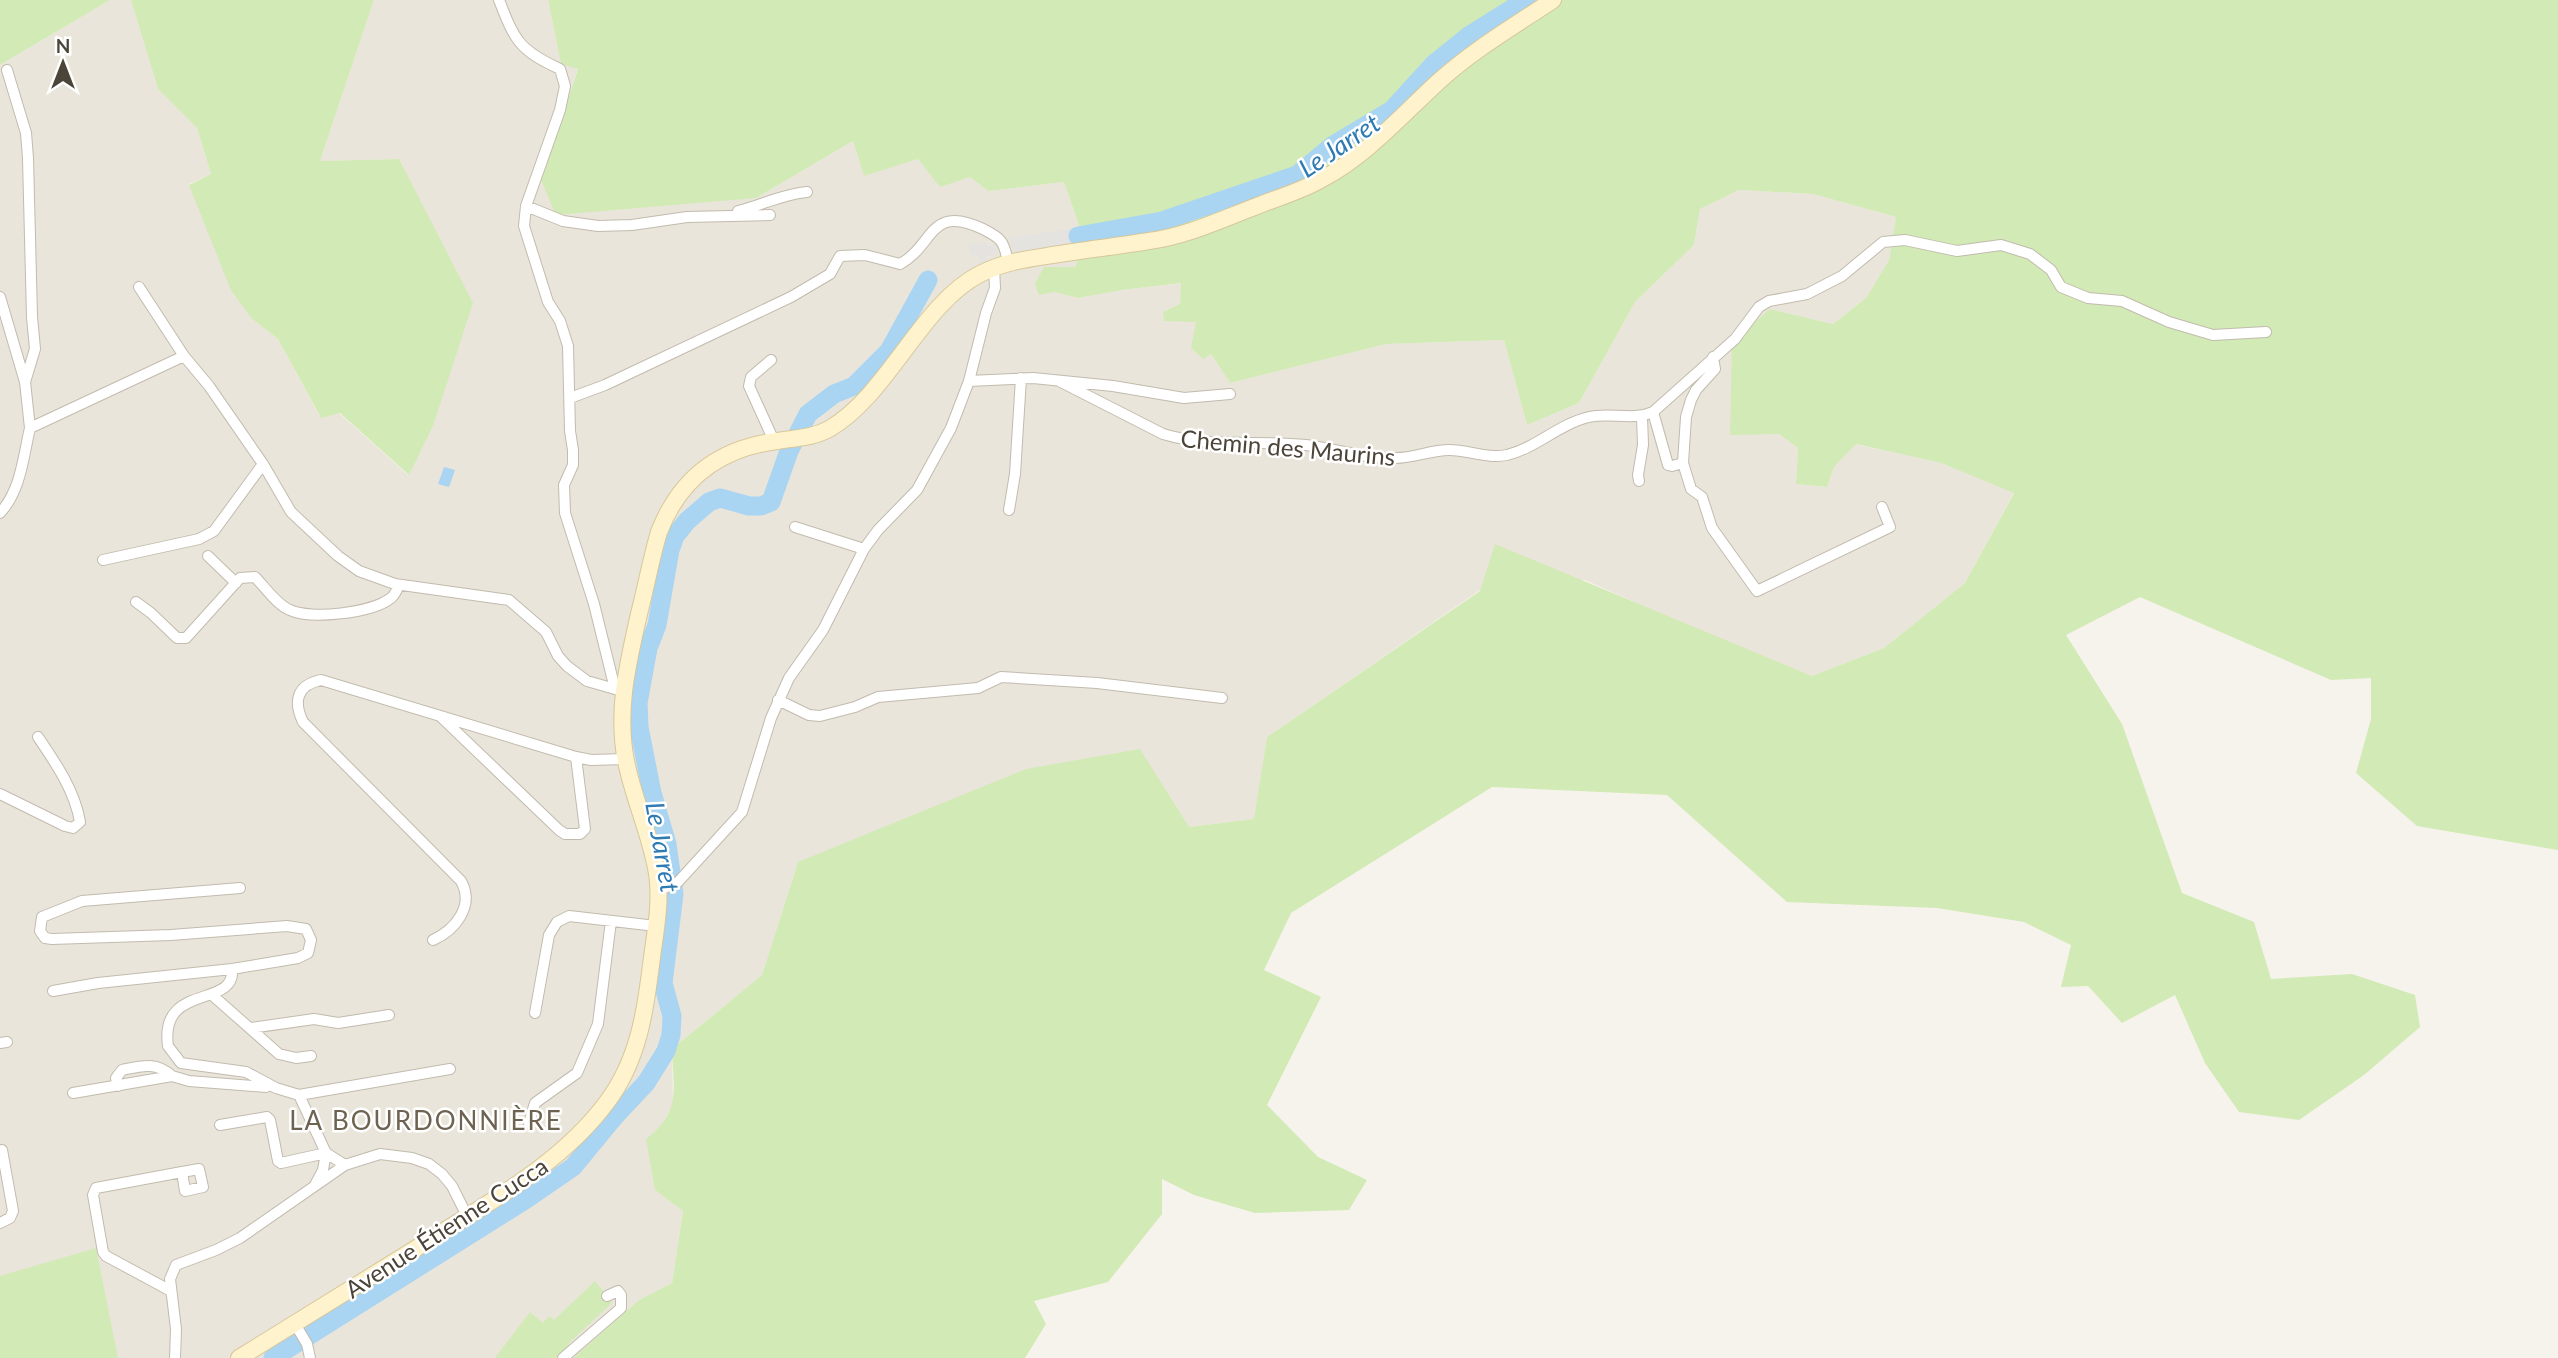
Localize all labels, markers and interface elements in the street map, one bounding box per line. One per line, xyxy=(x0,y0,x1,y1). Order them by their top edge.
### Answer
north arrow xyxy=(28,28,98,98)
text: N xyxy=(56,34,70,57)
water label: Le Jarret xyxy=(1292,106,1386,184)
street label: Chemin des Maurins xyxy=(1179,423,1397,471)
water label: Le Jarret xyxy=(639,799,687,895)
district label: LA BOURDONNIÈRE xyxy=(289,1104,563,1136)
street label: Avenue Étienne Cucca xyxy=(339,1151,553,1303)

